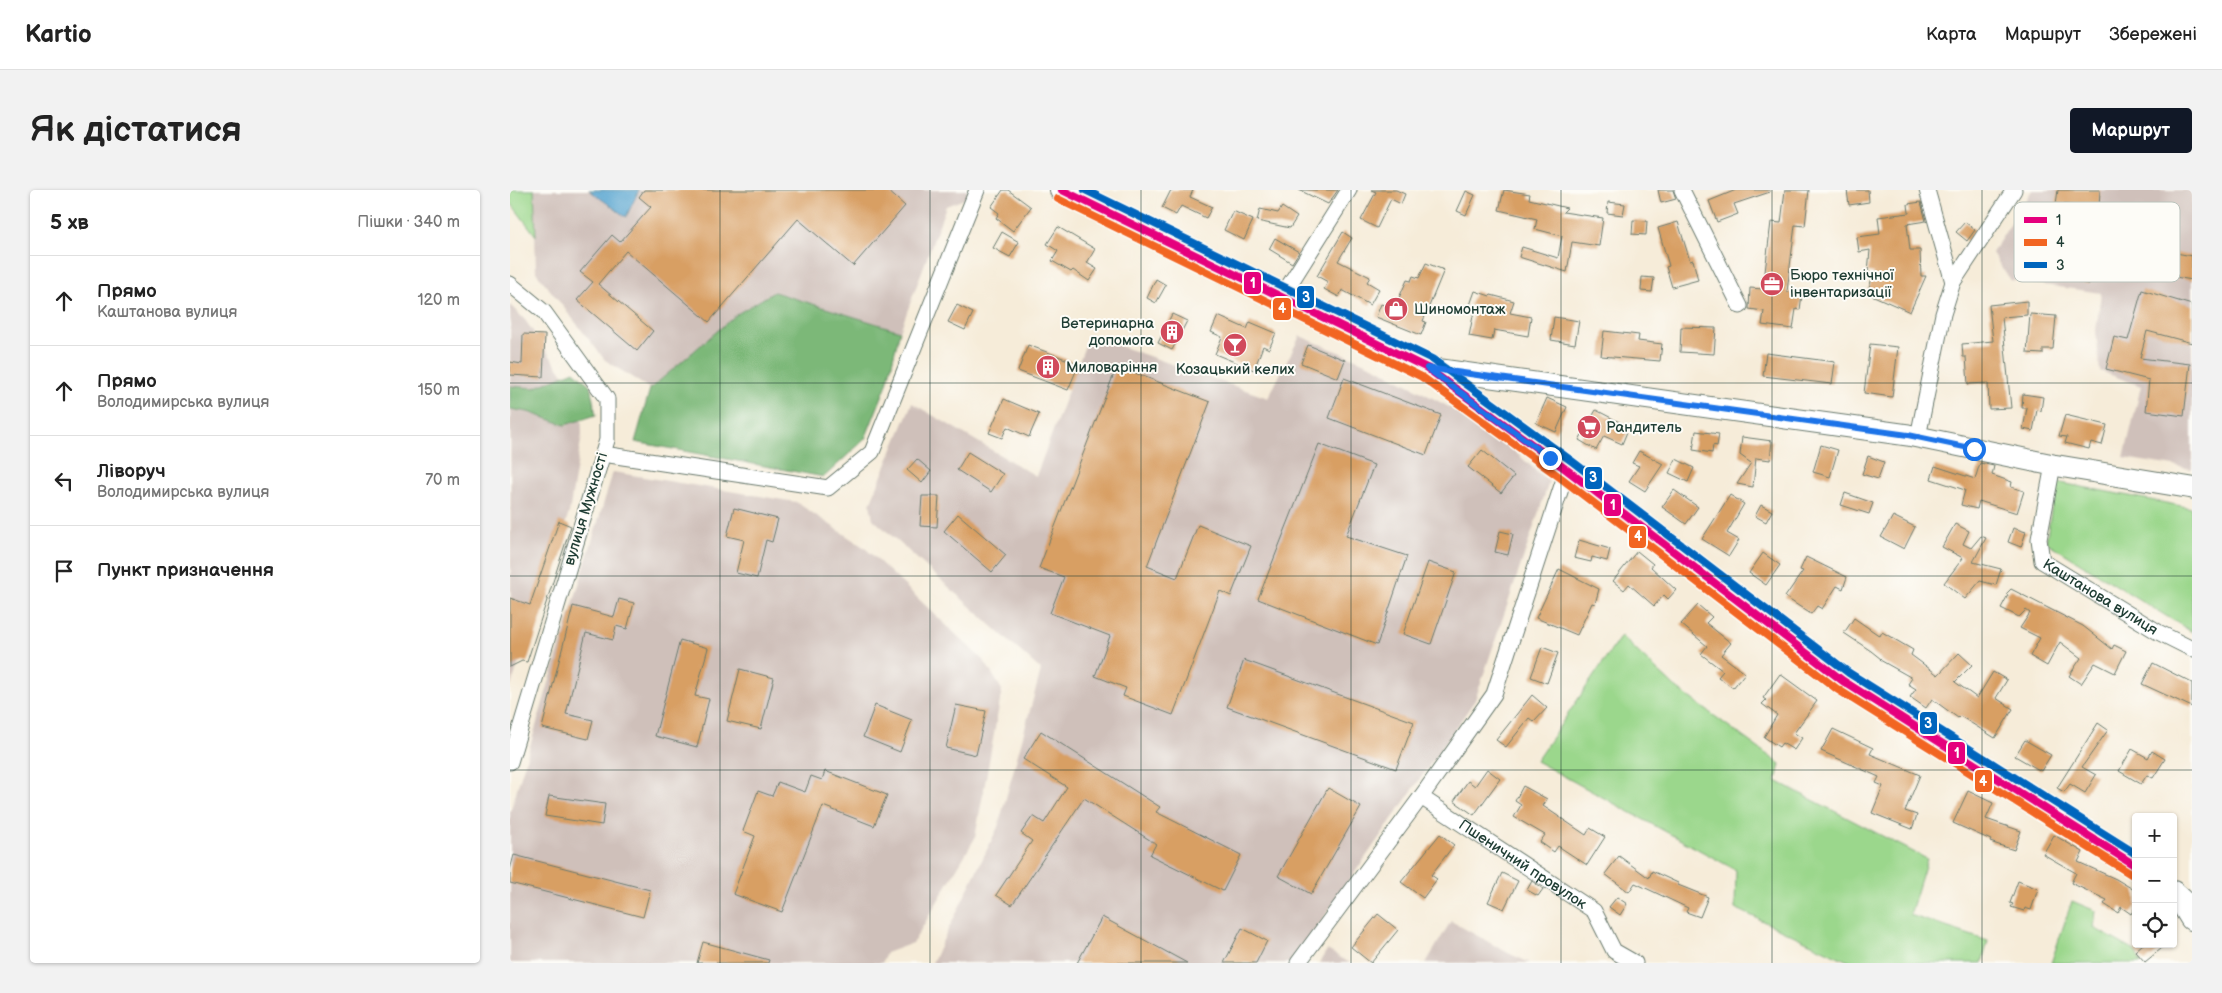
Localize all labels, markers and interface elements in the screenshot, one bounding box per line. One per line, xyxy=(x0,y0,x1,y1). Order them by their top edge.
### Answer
text: Kartio xyxy=(25,20,92,49)
text: Карта xyxy=(1926,24,1977,45)
text: Маршрут xyxy=(2005,24,2081,45)
text: Збережені xyxy=(2109,24,2197,45)
button: Маршрут xyxy=(2070,108,2192,153)
text: Як дістатися xyxy=(30,109,242,152)
legend xyxy=(2014,202,2180,282)
text: 5 хв xyxy=(50,210,89,235)
text: 1 xyxy=(2056,212,2061,229)
text: Пішки · 340 m xyxy=(357,213,460,232)
text: 4 xyxy=(2056,234,2065,251)
text: 3 xyxy=(2056,257,2065,274)
place label: Бюро технічної інвентаризації xyxy=(1790,266,1894,302)
line badge: 1 xyxy=(1243,271,1262,295)
office icon: Бюро технічної інвентаризації xyxy=(1759,271,1785,297)
text: 1 xyxy=(1250,275,1256,292)
text: Прямо xyxy=(97,280,157,303)
line badge: 3 xyxy=(1296,285,1315,309)
icon: ahead xyxy=(50,287,78,315)
text: 3 xyxy=(1302,289,1310,306)
text: 120 m xyxy=(417,291,460,310)
shop icon: Шиномонтаж xyxy=(1383,296,1409,322)
line badge: 4 xyxy=(1272,297,1292,321)
text: 4 xyxy=(1278,300,1287,317)
place label: Шиномонтаж xyxy=(1414,300,1506,319)
text: Каштанова вулиця xyxy=(97,303,237,322)
place label: Ветеринарна допомога xyxy=(1061,314,1154,350)
building icon: Ветеринарна допомога xyxy=(1159,319,1185,345)
bar icon: Козацький келих xyxy=(1222,332,1248,358)
building icon: Миловаріння xyxy=(1035,354,1061,380)
place label: Миловаріння xyxy=(1066,358,1157,377)
place label: Козацький келих xyxy=(1176,360,1295,379)
text: Прямо xyxy=(97,370,157,393)
icon: ahead xyxy=(50,377,78,405)
text: 150 m xyxy=(418,381,460,400)
text: Володимирська вулиця xyxy=(97,393,269,412)
supermarket icon: Рандитель xyxy=(1576,414,1602,440)
place label: Рандитель xyxy=(1606,418,1682,437)
route start xyxy=(1963,438,1986,461)
route end xyxy=(1539,447,1562,470)
street label: вулиця Мужності xyxy=(560,450,612,568)
text: Ліворуч xyxy=(97,460,166,483)
line badge: 3 xyxy=(1584,466,1603,490)
icon: left xyxy=(50,467,78,495)
text: 3 xyxy=(1589,469,1597,486)
text: 70 m xyxy=(425,471,460,490)
text: Володимирська вулиця xyxy=(97,483,269,502)
line badge: 1 xyxy=(1603,493,1622,517)
text: 1 xyxy=(1610,497,1616,514)
line badge: 4 xyxy=(1628,525,1647,549)
text: 4 xyxy=(1634,528,1643,545)
street label: Каштанова вулиця xyxy=(2039,554,2162,639)
icon: arrive xyxy=(50,557,78,585)
text: Пункт призначення xyxy=(97,559,274,582)
line badge: 3 xyxy=(1919,711,1938,735)
text: 3 xyxy=(1924,715,1932,732)
line badge: 1 xyxy=(1947,741,1966,765)
text: 1 xyxy=(1954,745,1960,762)
line badge: 4 xyxy=(1974,769,1993,793)
text: 4 xyxy=(1979,773,1988,790)
map controls xyxy=(2132,813,2177,948)
button: + xyxy=(2132,813,2177,858)
street label: Пшеничний провулок xyxy=(1455,815,1591,913)
button: − xyxy=(2132,858,2177,903)
button: locate xyxy=(2132,903,2177,948)

